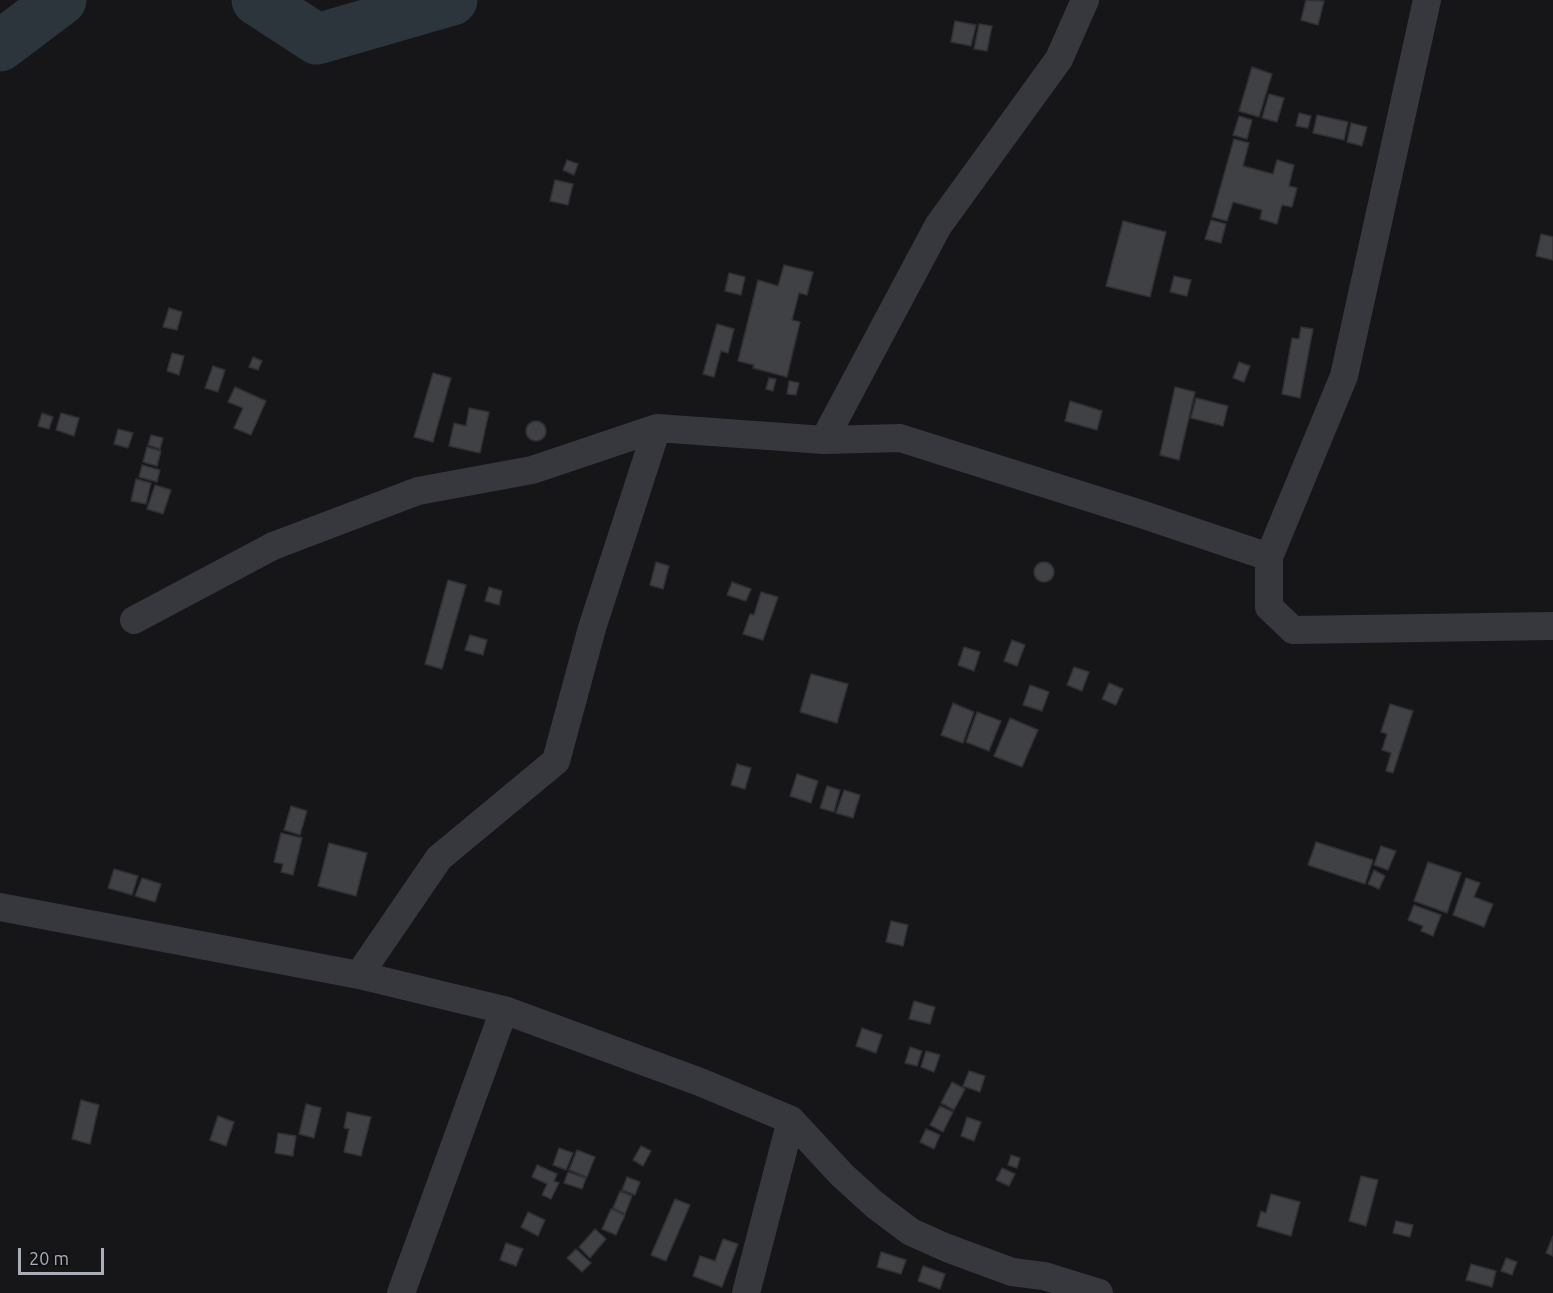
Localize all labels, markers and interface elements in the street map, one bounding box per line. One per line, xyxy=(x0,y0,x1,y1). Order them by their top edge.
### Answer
scale bar xyxy=(21,1236,106,1274)
text: 20 m xyxy=(29,1248,69,1268)

